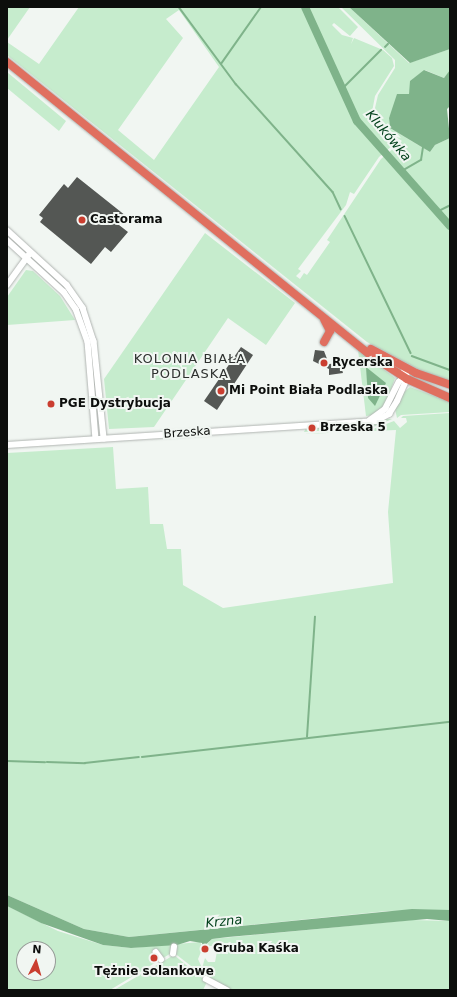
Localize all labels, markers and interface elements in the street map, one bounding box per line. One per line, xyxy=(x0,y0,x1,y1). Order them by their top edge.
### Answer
water label: Klukówka xyxy=(362,107,414,165)
place label: Castorama xyxy=(90,213,163,227)
marker: Castorama xyxy=(77,215,87,225)
district label: KOLONIA BIAŁA PODLASKA xyxy=(134,352,246,383)
place label: Rycerska xyxy=(332,356,393,370)
marker: Rycerska xyxy=(319,358,329,368)
place label: Mi Point Biała Podlaska xyxy=(229,384,388,398)
marker: Mi Point Biała Podlaska xyxy=(216,386,226,396)
place label: PGE Dystrybucja xyxy=(59,397,171,411)
marker: PGE Dystrybucja xyxy=(46,399,56,409)
place label: Brzeska 5 xyxy=(320,421,386,435)
marker: Brzeska 5 xyxy=(307,423,317,433)
street label: Brzeska xyxy=(163,424,211,442)
water label: Krzna xyxy=(205,912,243,932)
north arrow xyxy=(16,941,56,981)
place label: Gruba Kaśka xyxy=(213,942,299,956)
text: N xyxy=(32,943,42,956)
marker: Gruba Kaśka xyxy=(200,944,210,954)
marker: Tężnie solankowe xyxy=(149,953,159,963)
place label: Tężnie solankowe xyxy=(94,965,214,979)

